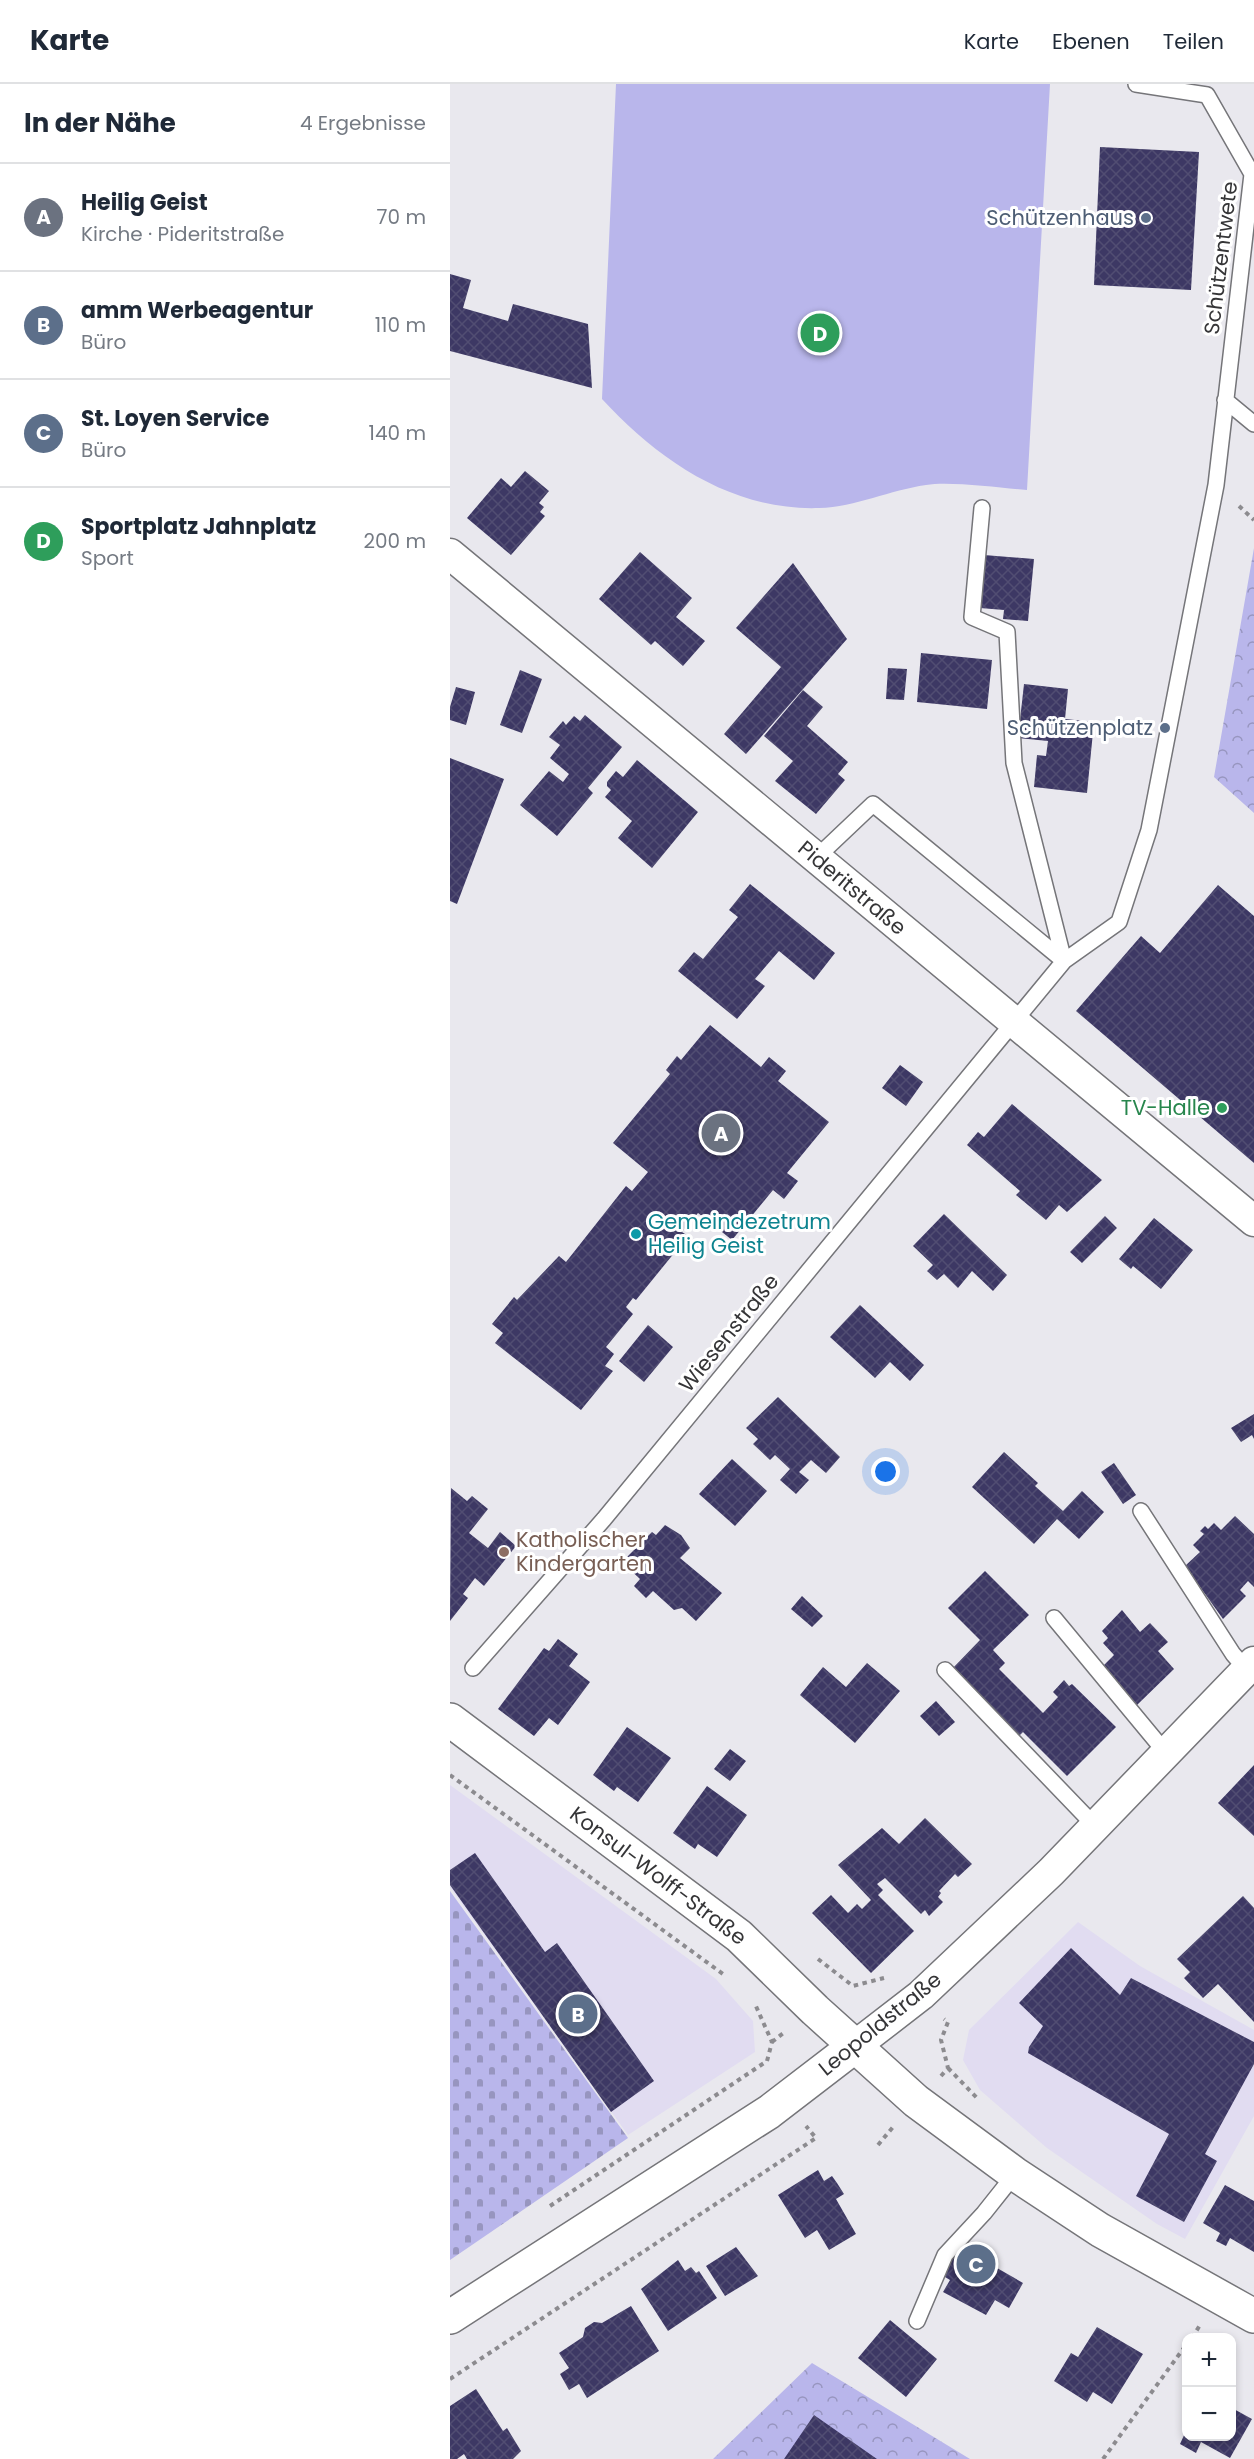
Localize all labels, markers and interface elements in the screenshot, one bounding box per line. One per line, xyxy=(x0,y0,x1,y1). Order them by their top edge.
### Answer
text: Karte xyxy=(30,21,109,60)
text: Karte xyxy=(964,27,1019,56)
text: Ebenen xyxy=(1052,27,1130,56)
text: Teilen xyxy=(1163,27,1224,56)
text: In der Nähe xyxy=(24,105,176,141)
text: 4 Ergebnisse xyxy=(300,109,426,137)
street label: Schützentwete xyxy=(1197,180,1244,336)
text: Heilig Geist xyxy=(81,187,208,218)
text: A xyxy=(36,203,51,231)
text: 70 m xyxy=(377,203,426,231)
place label: Schützenhaus xyxy=(986,203,1134,232)
marker: Schützenhaus xyxy=(1139,211,1153,225)
text: Kirche · Pideritstraße xyxy=(81,220,284,248)
text: amm Werbeagentur xyxy=(81,295,313,326)
pin: D xyxy=(800,310,839,356)
text: B xyxy=(37,311,50,339)
text: 110 m xyxy=(375,311,426,339)
text: Büro xyxy=(81,328,126,356)
text: St. Loyen Service xyxy=(81,403,269,434)
text: C xyxy=(36,419,51,447)
text: 140 m xyxy=(369,419,426,447)
text: Büro xyxy=(81,436,126,464)
text: Sportplatz Jahnplatz xyxy=(81,511,316,542)
text: D xyxy=(36,527,51,555)
text: 200 m xyxy=(363,527,426,555)
text: Sport xyxy=(81,544,134,572)
place label: Schützenplatz xyxy=(1007,713,1153,742)
marker: Schützenplatz xyxy=(1158,721,1172,735)
street label: Pideritstraße xyxy=(792,834,913,942)
place label: TV-Halle xyxy=(1121,1093,1210,1122)
marker: TV-Halle xyxy=(1215,1101,1229,1115)
pin: A xyxy=(702,1110,740,1156)
place label: Gemeindezetrum Heilig Geist xyxy=(648,1207,831,1260)
marker: Gemeindezetrum Heilig Geist xyxy=(629,1227,643,1241)
street label: Wiesenstraße xyxy=(672,1268,785,1398)
your location xyxy=(871,1457,900,1486)
place label: Katholischer Kindergarten xyxy=(516,1525,653,1578)
marker: Katholischer Kindergarten xyxy=(497,1545,511,1559)
street label: Konsul-Wolff-Straße xyxy=(564,1799,753,1952)
street label: Leopoldstraße xyxy=(812,1965,947,2082)
pin: B xyxy=(558,1992,598,2036)
pin: C xyxy=(956,2242,996,2286)
map controls xyxy=(1182,2333,1236,2441)
button: + xyxy=(1182,2333,1236,2387)
button: − xyxy=(1182,2387,1236,2441)

